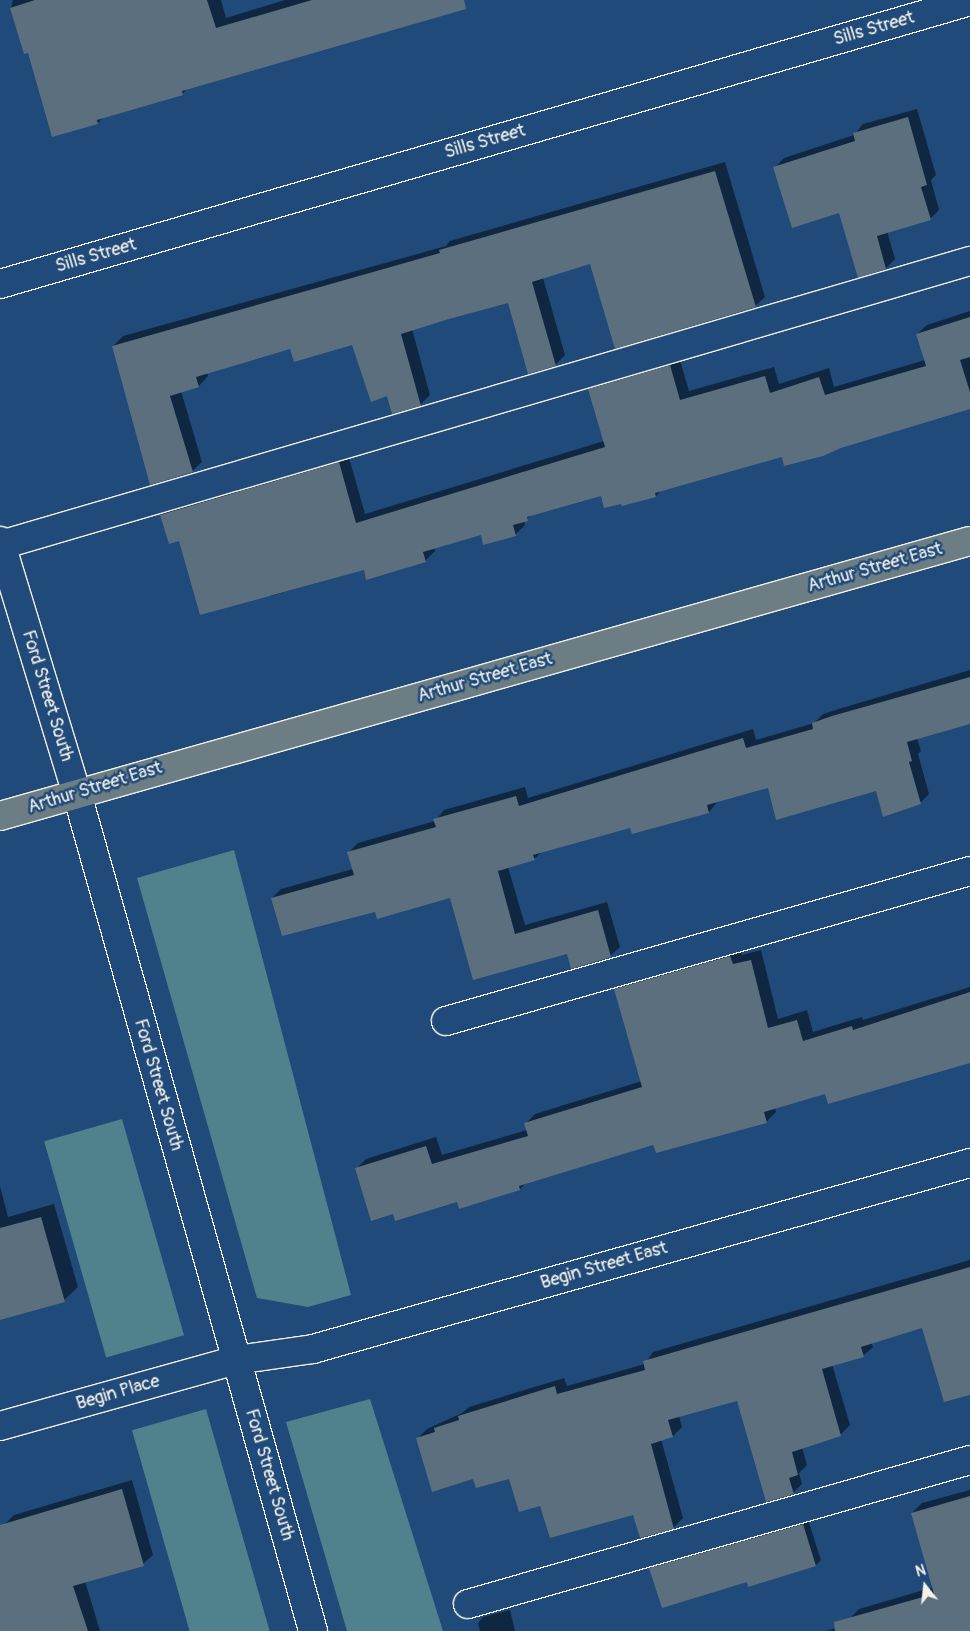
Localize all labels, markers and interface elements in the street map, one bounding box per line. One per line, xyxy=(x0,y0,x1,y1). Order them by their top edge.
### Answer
street label: Sills Street xyxy=(831,7,917,51)
street label: Sills Street xyxy=(442,120,528,164)
street label: Sills Street xyxy=(53,234,139,278)
street label: Arthur Street East xyxy=(805,538,945,598)
street label: Ford Street South xyxy=(17,628,77,764)
street label: Arthur Street East xyxy=(415,648,555,708)
street label: Arthur Street East xyxy=(25,757,165,819)
street label: Ford Street South xyxy=(129,1017,187,1153)
street label: Begin Street East xyxy=(538,1238,670,1294)
street label: Begin Place xyxy=(74,1371,162,1415)
street label: Ford Street South xyxy=(240,1407,298,1543)
north arrow xyxy=(900,1561,950,1611)
text: N xyxy=(914,1562,928,1581)

